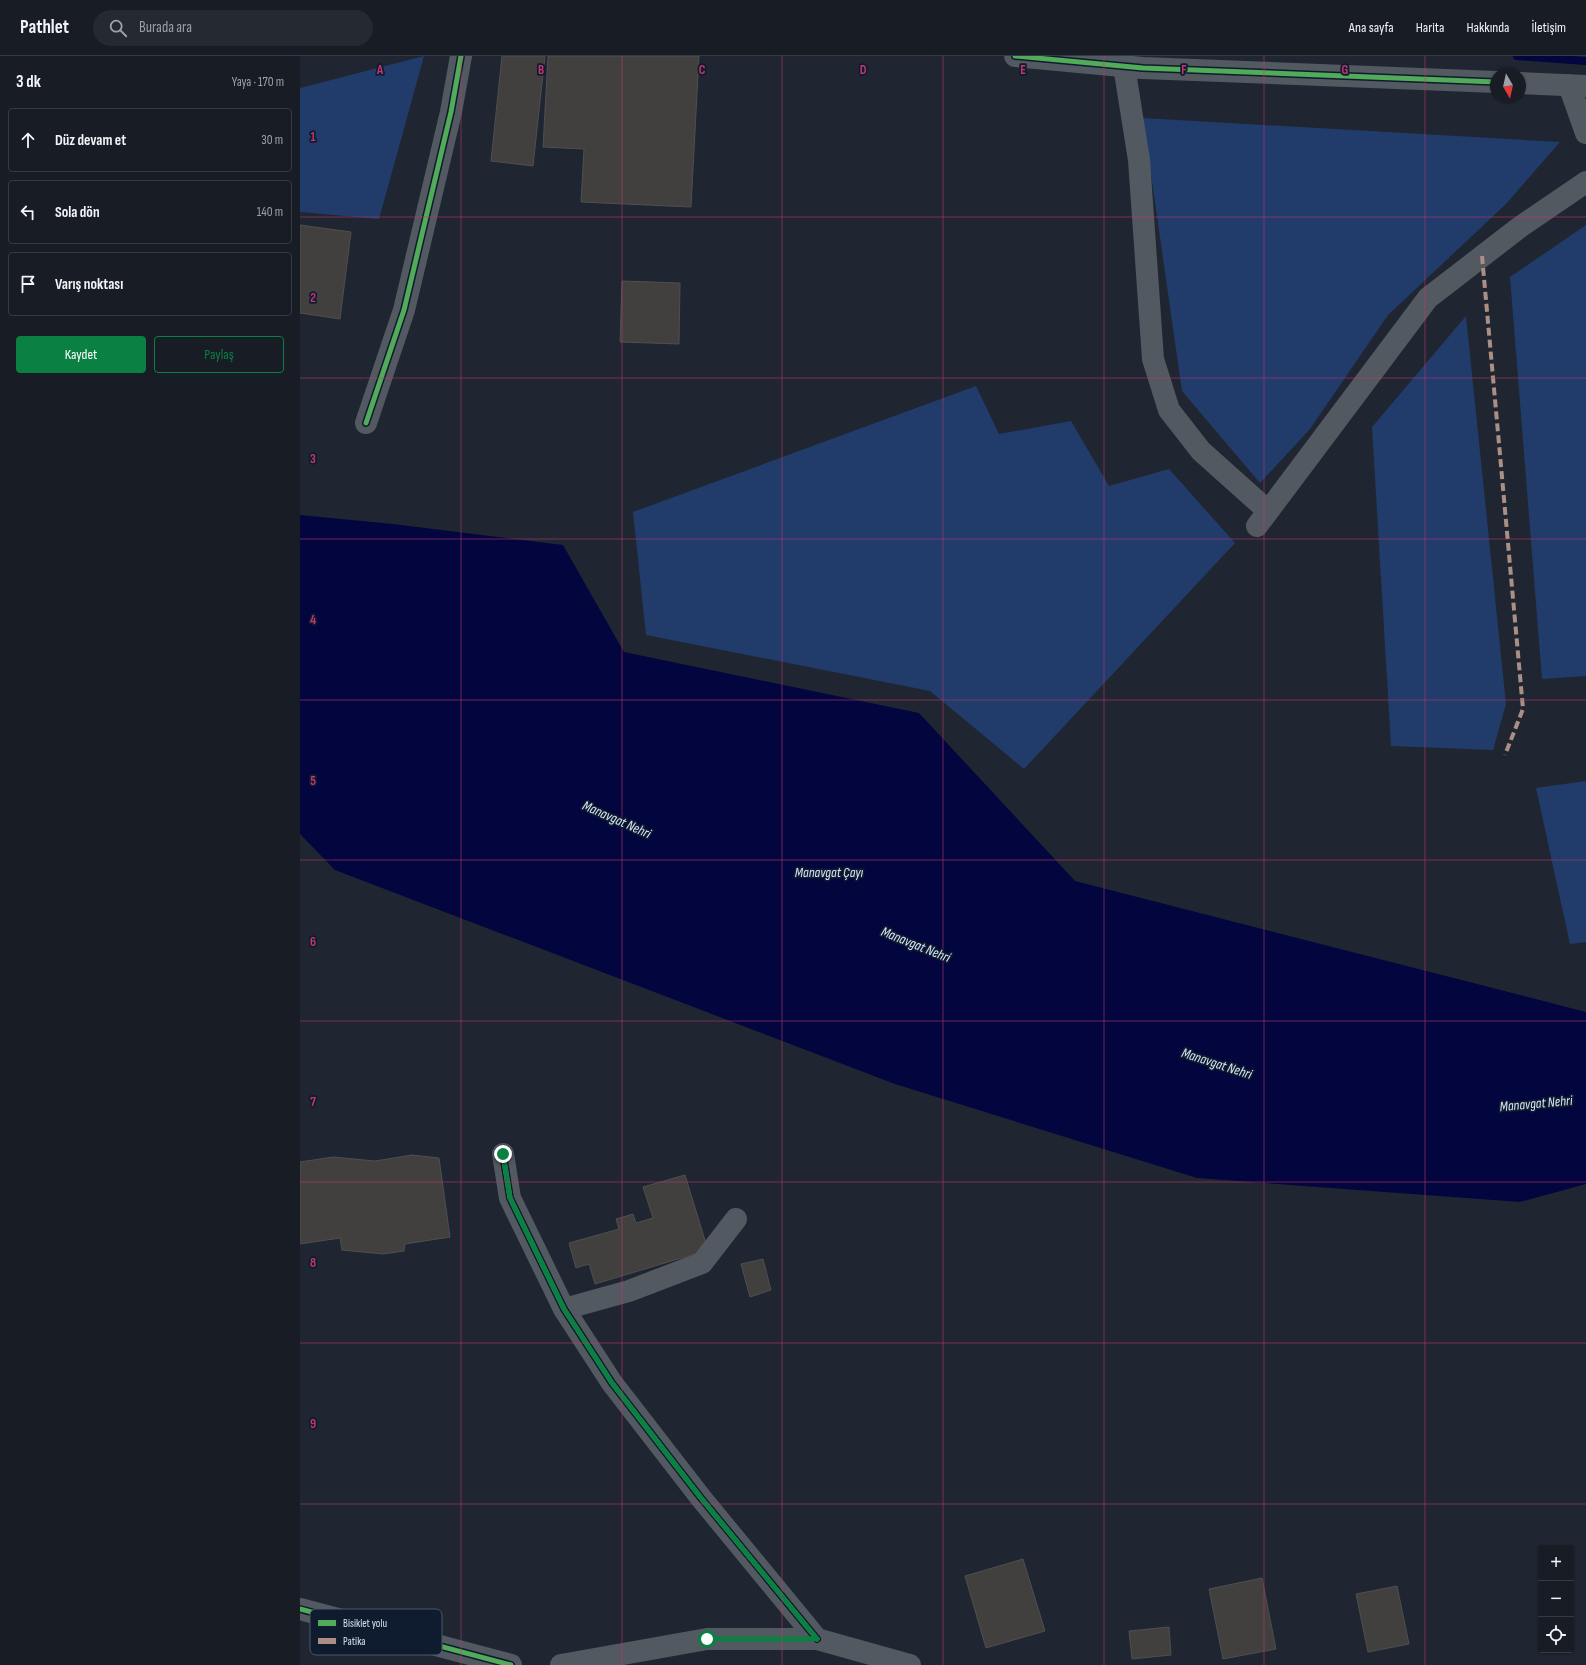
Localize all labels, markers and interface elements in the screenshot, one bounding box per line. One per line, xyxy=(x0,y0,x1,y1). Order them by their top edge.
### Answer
search box xyxy=(93,10,373,46)
text: Pathlet xyxy=(20,16,69,39)
icon: search xyxy=(107,17,129,39)
text: Burada ara xyxy=(139,18,192,37)
text: Ana sayfa xyxy=(1349,19,1394,36)
text: Harita xyxy=(1416,19,1444,36)
text: Hakkında xyxy=(1466,19,1509,36)
text: İletişim xyxy=(1531,19,1566,36)
text: A xyxy=(376,62,384,78)
text: B xyxy=(538,62,544,78)
text: C xyxy=(699,62,706,78)
text: D xyxy=(860,62,867,78)
text: E xyxy=(1020,62,1026,78)
text: F xyxy=(1181,62,1187,78)
text: G xyxy=(1342,62,1349,78)
north arrow xyxy=(1490,68,1526,104)
text: 3 dk xyxy=(16,72,41,92)
text: Yaya · 170 m xyxy=(232,74,284,90)
icon: ahead xyxy=(17,129,39,151)
text: 1 xyxy=(310,129,316,145)
text: Düz devam et xyxy=(55,131,126,150)
text: 30 m xyxy=(261,132,283,148)
icon: left xyxy=(17,201,39,223)
text: Sola dön xyxy=(55,203,100,222)
text: 140 m xyxy=(257,204,283,220)
icon: arrive xyxy=(17,273,39,295)
text: Varış noktası xyxy=(55,275,123,294)
text: 2 xyxy=(310,290,316,306)
button: Kaydet xyxy=(16,336,146,373)
button: Paylaş xyxy=(154,336,284,373)
text: 3 xyxy=(310,451,316,467)
text: 4 xyxy=(310,612,316,628)
text: 5 xyxy=(310,773,316,789)
water label: Manavgat Nehri xyxy=(580,797,654,842)
water label: Manavgat Çayı xyxy=(795,864,864,881)
water label: Manavgat Nehri xyxy=(879,923,953,966)
text: 6 xyxy=(310,934,316,950)
water label: Manavgat Nehri xyxy=(1179,1044,1255,1083)
water label: Manavgat Nehri xyxy=(1499,1092,1574,1115)
text: 7 xyxy=(310,1094,316,1110)
route end xyxy=(494,1145,512,1163)
text: 8 xyxy=(310,1255,316,1271)
text: 9 xyxy=(310,1416,316,1432)
map controls xyxy=(1538,1545,1574,1653)
button: + xyxy=(1538,1545,1574,1581)
button: − xyxy=(1538,1581,1574,1617)
legend xyxy=(310,1609,442,1655)
text: Bisiklet yolu xyxy=(343,1617,387,1630)
button: locate xyxy=(1538,1617,1574,1653)
route start xyxy=(698,1630,716,1648)
text: Patika xyxy=(343,1635,366,1648)

